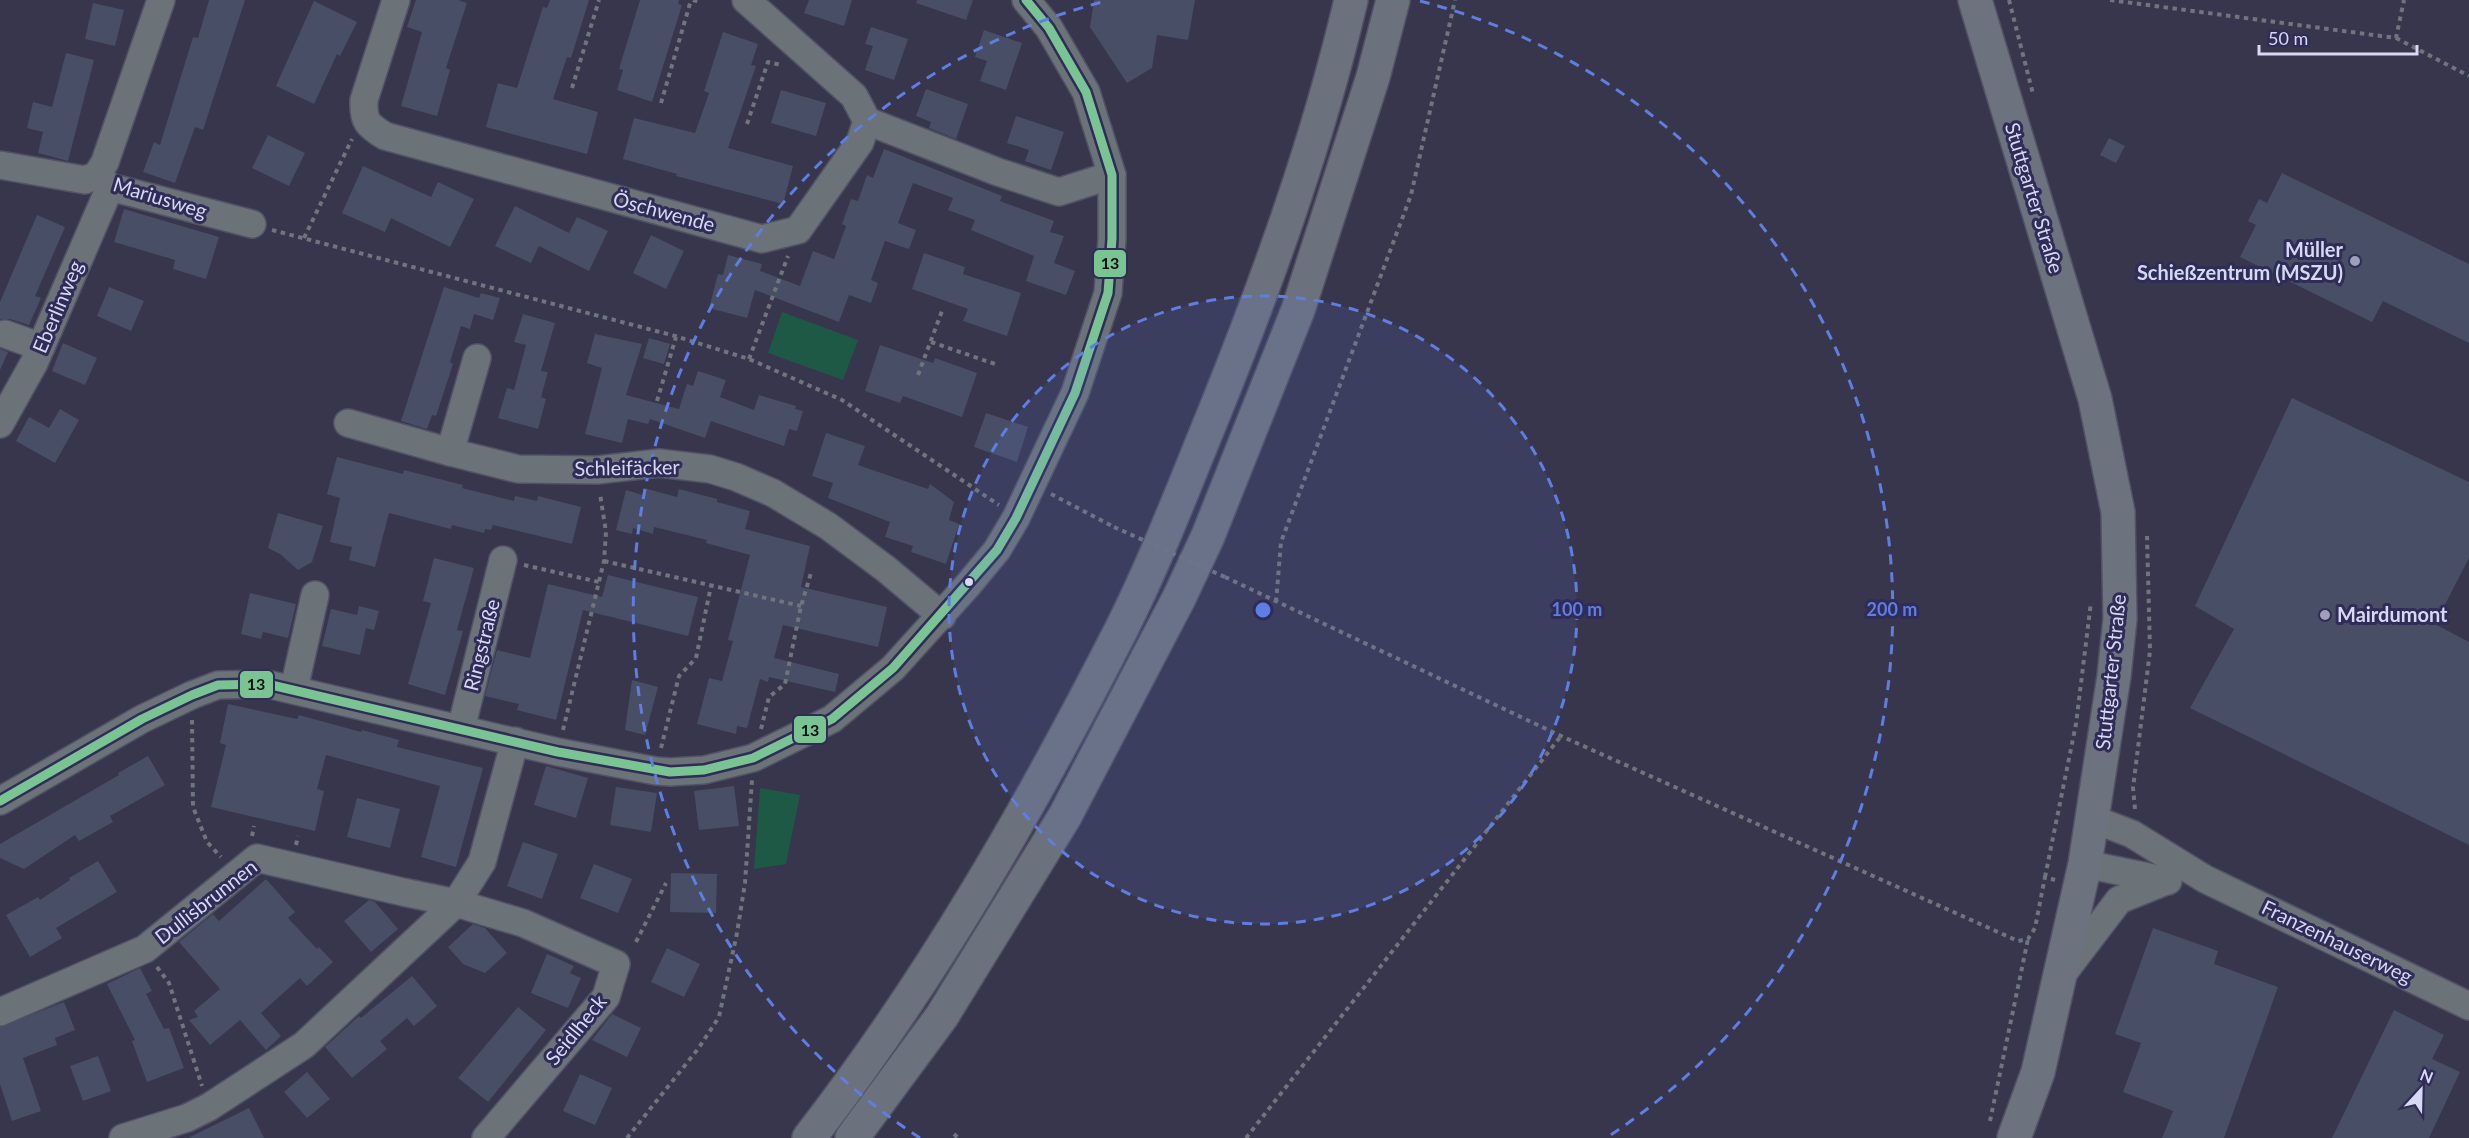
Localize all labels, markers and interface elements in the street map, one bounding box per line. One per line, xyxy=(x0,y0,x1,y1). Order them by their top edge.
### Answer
scale bar xyxy=(2259,18,2416,56)
text: 50 m xyxy=(2268,27,2308,49)
street label: Stuttgarter Straße xyxy=(2001,119,2069,276)
street label: Mariusweg xyxy=(111,171,210,223)
street label: Öschwende xyxy=(611,186,718,236)
place label: Müller Schießzentrum (MSZU) xyxy=(2137,237,2344,284)
line badge: 13 xyxy=(1093,249,1127,278)
text: 13 xyxy=(1101,253,1119,272)
marker: Müller Schießzentrum (MSZU) xyxy=(2348,254,2362,268)
street label: Eberlinweg xyxy=(27,257,87,356)
street label: Schleifäcker xyxy=(574,454,681,480)
unlabelled marker xyxy=(963,576,975,588)
street label: Stuttgarter Straße xyxy=(2090,593,2130,751)
street label: Ringstraße xyxy=(458,596,504,693)
text: 100 m xyxy=(1552,598,1602,620)
text: 200 m xyxy=(1867,598,1917,620)
centre of rings xyxy=(1253,600,1273,620)
place label: Mairdumont xyxy=(2337,602,2448,626)
marker: Mairdumont xyxy=(2318,608,2332,622)
line badge: 13 xyxy=(239,670,274,699)
text: 13 xyxy=(247,674,265,693)
line badge: 13 xyxy=(793,715,827,744)
text: 13 xyxy=(801,720,819,739)
street label: Dullisbrunnen xyxy=(150,854,261,948)
street label: Franzenhauserweg xyxy=(2258,894,2417,988)
street label: Seidlheck xyxy=(540,989,611,1069)
north arrow xyxy=(2391,1060,2451,1120)
text: N xyxy=(2418,1065,2436,1087)

